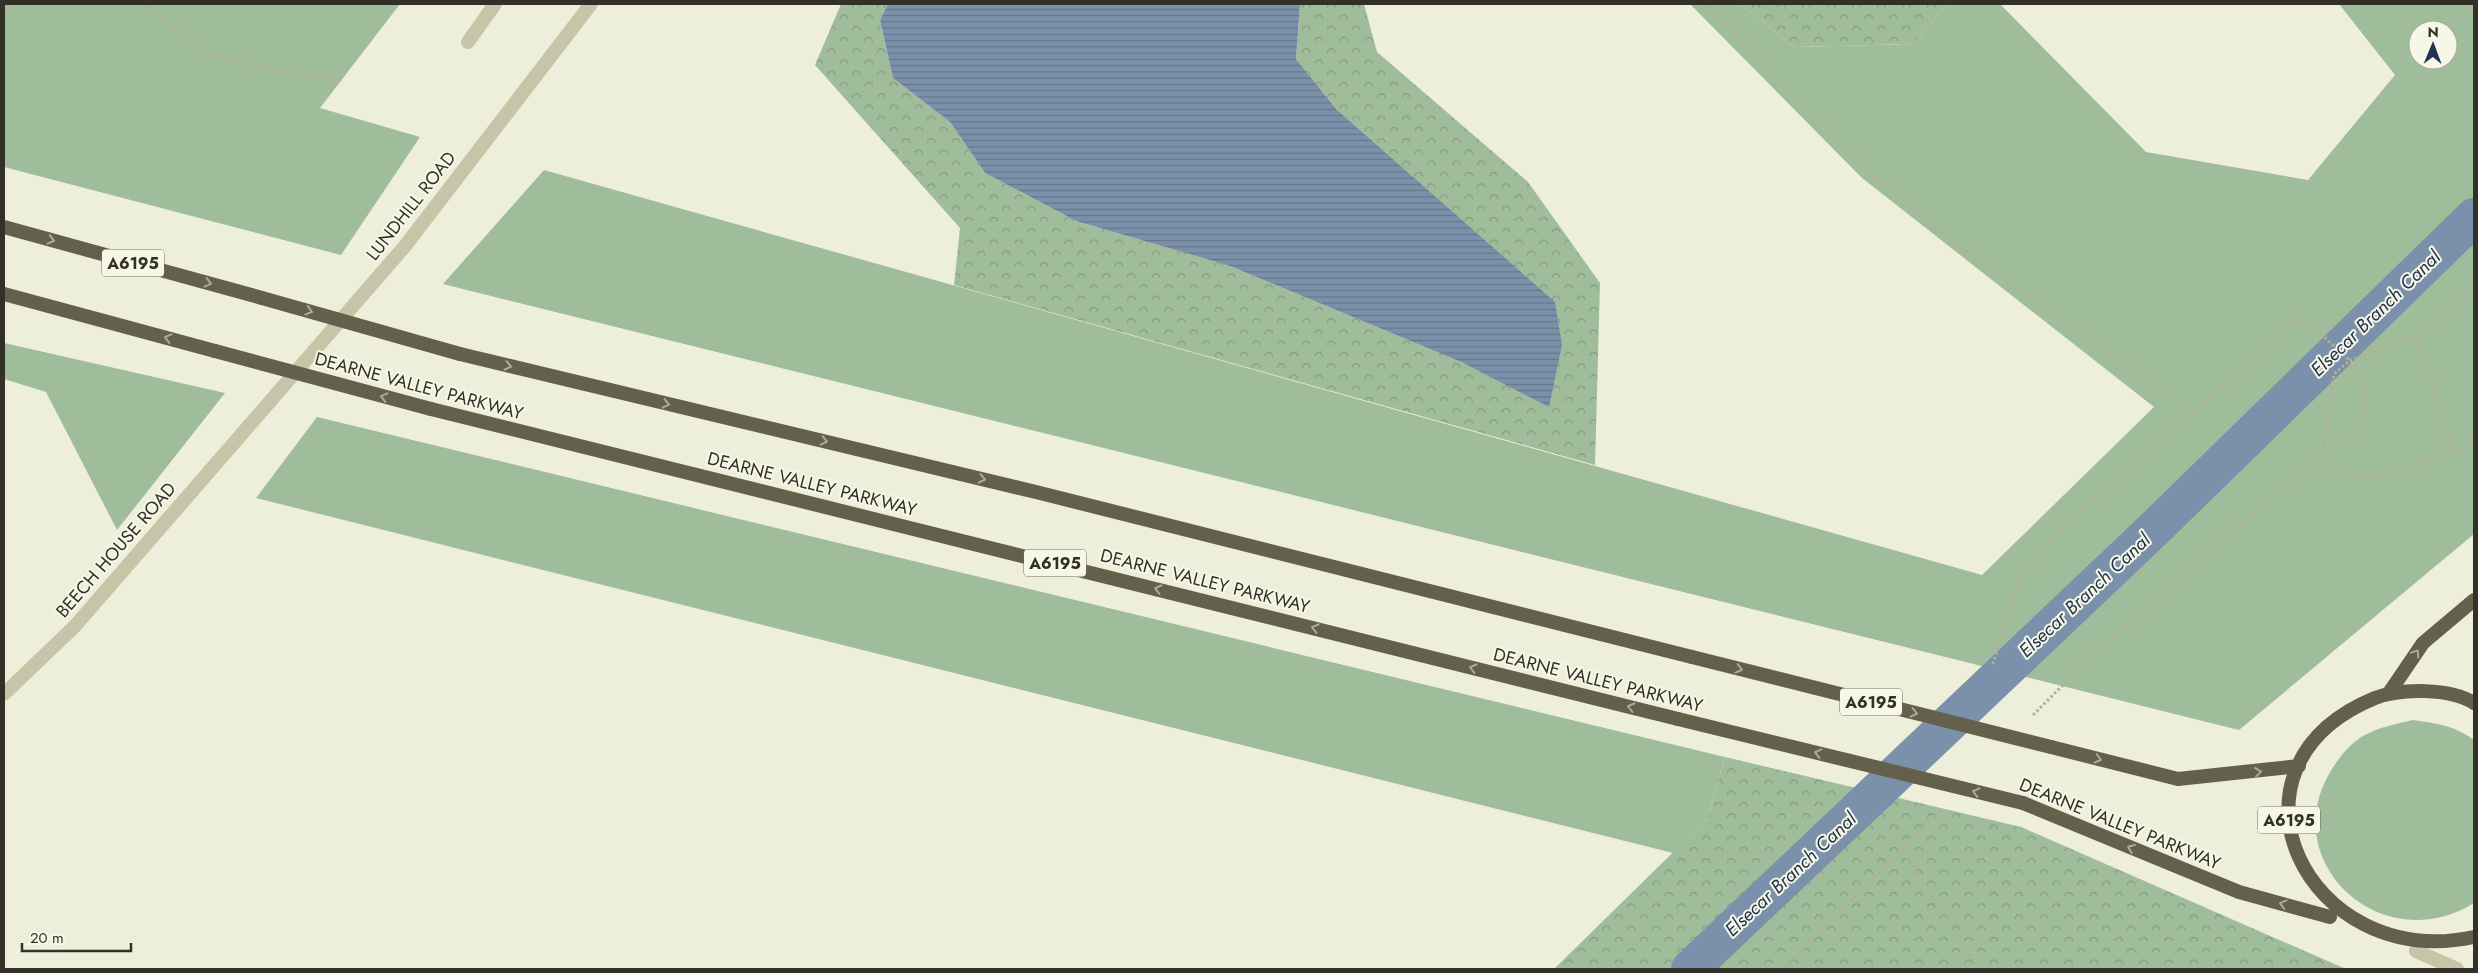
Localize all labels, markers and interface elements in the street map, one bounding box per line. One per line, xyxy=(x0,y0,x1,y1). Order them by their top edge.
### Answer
north arrow xyxy=(2408,20,2458,70)
text: N xyxy=(2427,22,2439,42)
street label: LUNDHILL ROAD xyxy=(360,146,462,266)
one-way arrow xyxy=(46,235,54,245)
water label: Elsecar Branch Canal xyxy=(2304,244,2447,383)
road number: A6195 xyxy=(102,250,164,276)
one-way arrow xyxy=(203,277,212,288)
one-way arrow xyxy=(305,305,313,316)
one-way arrow xyxy=(165,334,173,344)
street label: DEARNE VALLEY PARKWAY xyxy=(312,346,527,427)
one-way arrow xyxy=(503,360,512,371)
one-way arrow xyxy=(381,392,389,402)
one-way arrow xyxy=(661,398,670,409)
one-way arrow xyxy=(819,435,828,446)
street label: DEARNE VALLEY PARKWAY xyxy=(705,445,920,523)
one-way arrow xyxy=(977,473,986,484)
street label: BEECH HOUSE ROAD xyxy=(50,477,182,623)
water label: Elsecar Branch Canal xyxy=(2013,527,2157,664)
street label: DEARNE VALLEY PARKWAY xyxy=(1098,542,1313,620)
road number: A6195 xyxy=(1024,550,1086,576)
one-way arrow xyxy=(1153,584,1162,595)
one-way arrow xyxy=(1311,623,1320,634)
street label: DEARNE VALLEY PARKWAY xyxy=(1491,641,1706,719)
one-way arrow xyxy=(2410,649,2419,658)
one-way arrow xyxy=(1469,663,1478,674)
one-way arrow xyxy=(1735,663,1744,674)
road number: A6195 xyxy=(1840,689,1902,716)
one-way arrow xyxy=(1626,702,1635,713)
one-way arrow xyxy=(1909,707,1918,718)
one-way arrow xyxy=(1814,748,1823,759)
one-way arrow xyxy=(2093,753,2102,764)
one-way arrow xyxy=(2253,767,2262,777)
street label: DEARNE VALLEY PARKWAY xyxy=(2015,772,2225,877)
one-way arrow xyxy=(1971,787,1980,798)
water label: Elsecar Branch Canal xyxy=(1719,806,1863,943)
road number: A6195 xyxy=(2258,806,2320,834)
one-way arrow xyxy=(2127,843,2136,854)
one-way arrow xyxy=(2279,899,2288,910)
scale bar xyxy=(22,920,131,952)
text: 20 m xyxy=(30,927,64,949)

